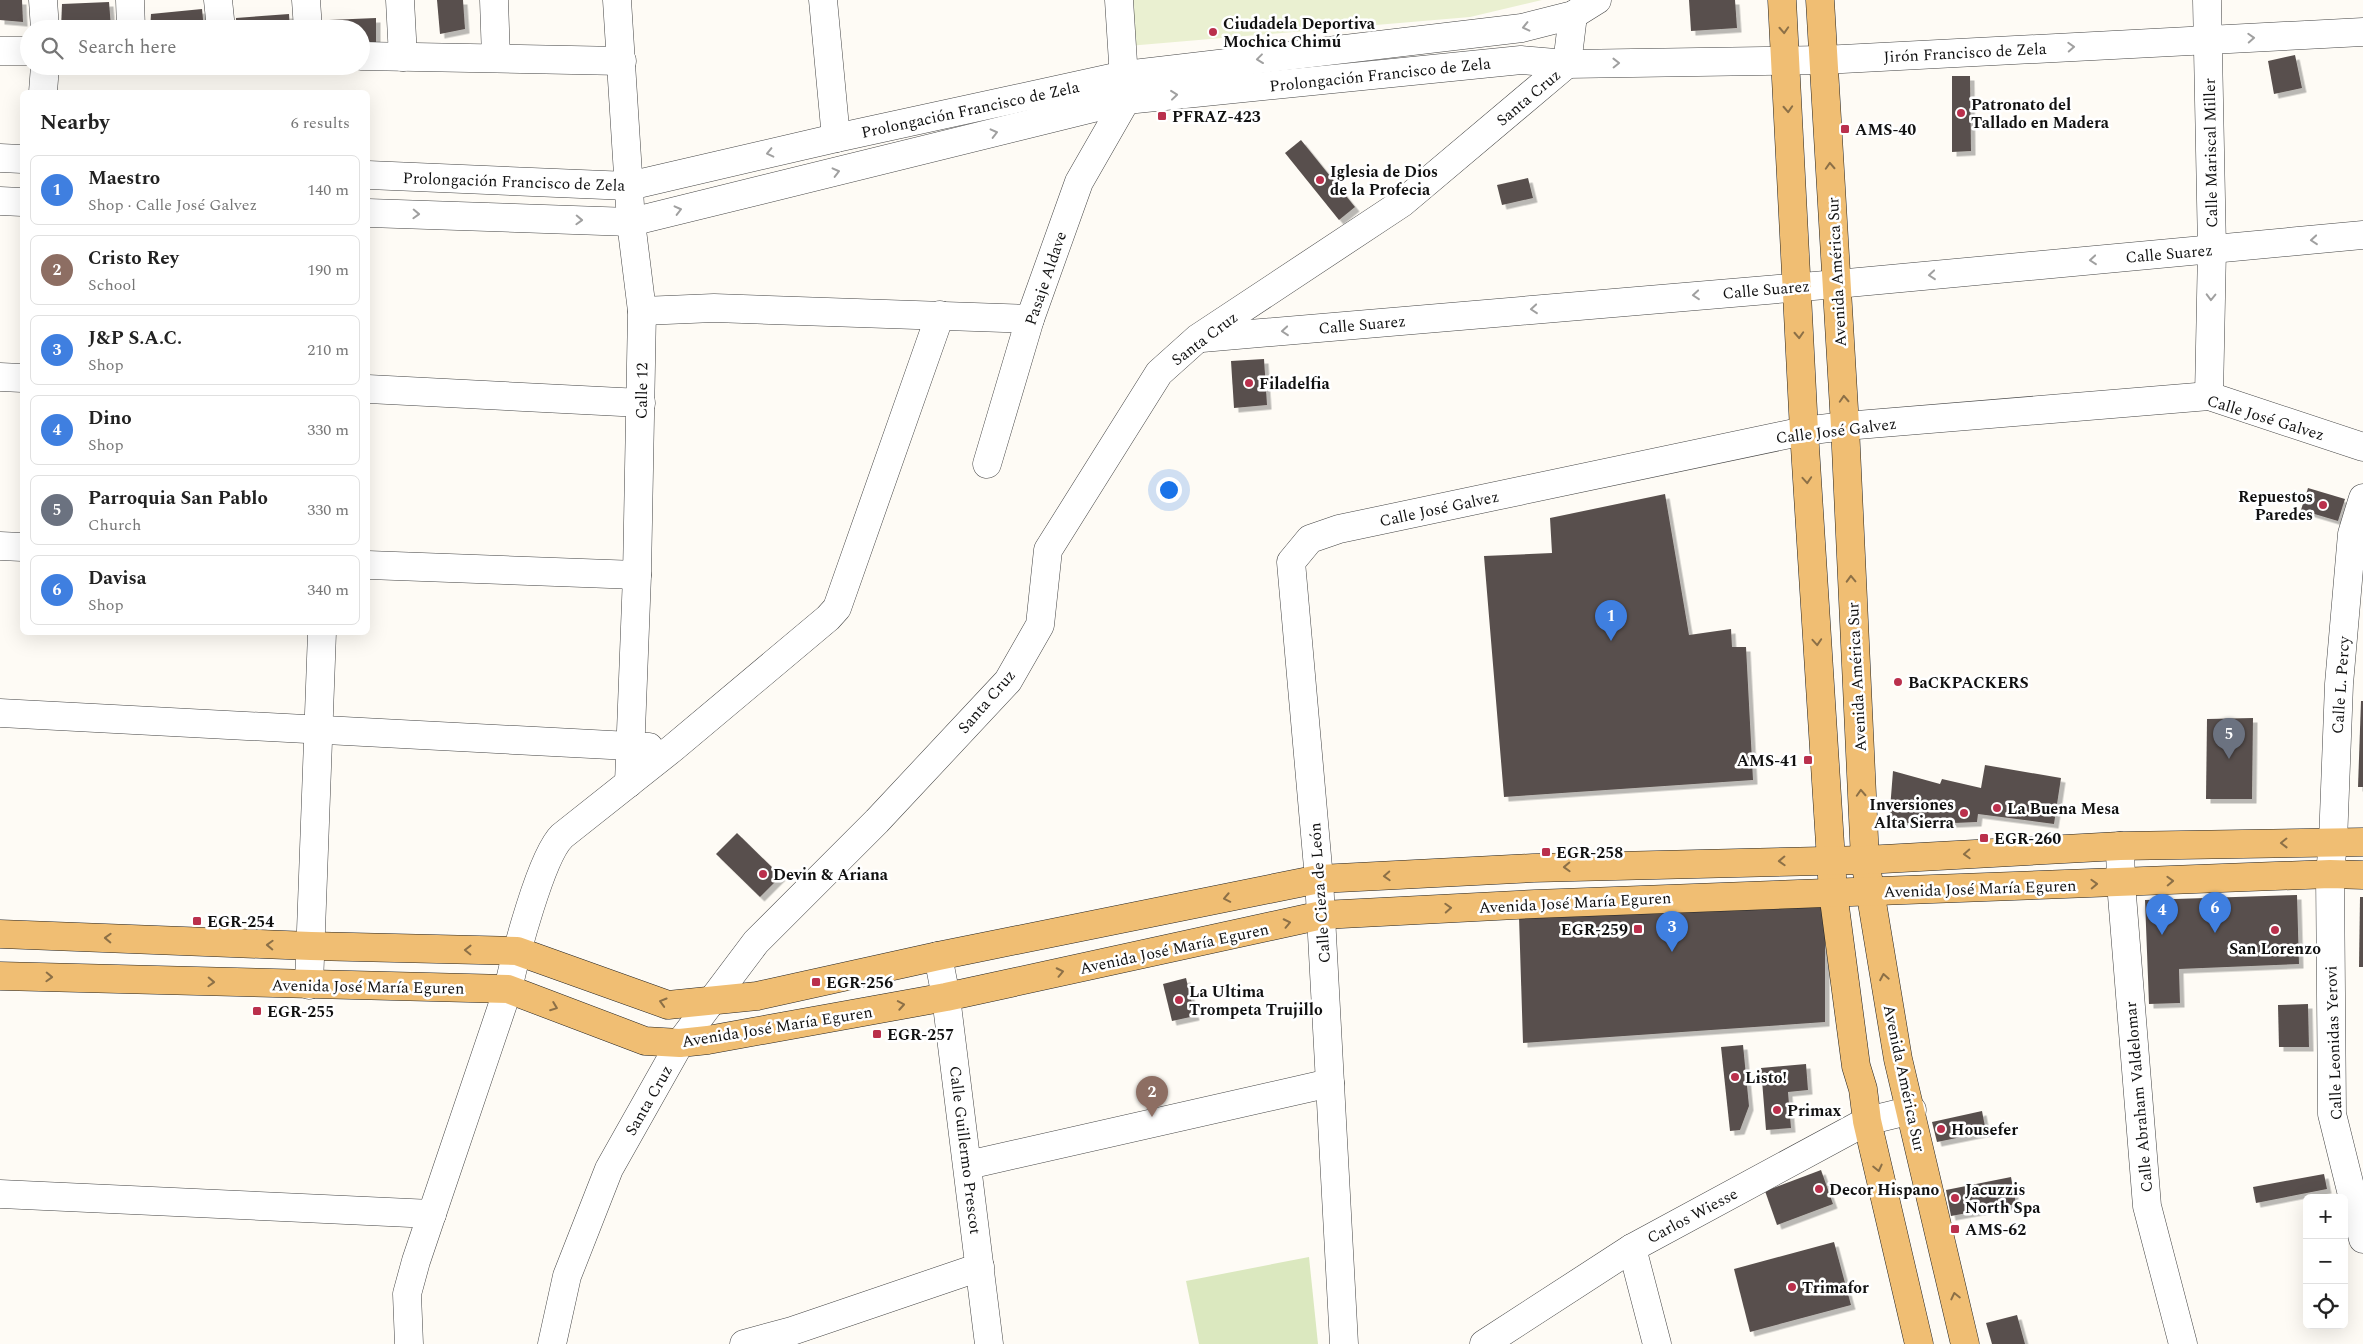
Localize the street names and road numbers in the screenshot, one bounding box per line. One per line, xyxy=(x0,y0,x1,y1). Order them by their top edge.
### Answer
street label: Jirón Francisco de Zela xyxy=(1883,37,2047,69)
street label: Prolongación Francisco de Zela xyxy=(1268,51,1492,99)
street label: Santa Cruz xyxy=(1491,63,1566,132)
street label: Prolongación Francisco de Zela xyxy=(859,75,1082,145)
street label: Calle Mariscal Miller xyxy=(2198,78,2224,228)
street label: Prolongación Francisco de Zela xyxy=(402,166,626,198)
street label: Avenida América Sur xyxy=(1821,196,1853,347)
street label: Pasaje Aldave xyxy=(1019,228,1073,329)
street label: Calle Suarez xyxy=(2124,238,2214,270)
street label: Calle Suarez xyxy=(1721,274,1811,306)
street label: Santa Cruz xyxy=(1166,306,1243,372)
street label: Calle Suarez xyxy=(1317,309,1407,341)
street label: Calle 12 xyxy=(630,363,654,419)
street label: Calle José Galvez xyxy=(2204,389,2327,447)
street label: Calle José Galvez xyxy=(1774,412,1898,450)
street label: Calle José Galvez xyxy=(1377,485,1501,533)
street label: Avenida América Sur xyxy=(1841,601,1873,752)
street label: Calle L. Percy xyxy=(2326,634,2356,735)
street label: Santa Cruz xyxy=(952,664,1021,739)
street label: Calle Cieza de León xyxy=(1303,822,1337,964)
street label: Avenida José María Eguren xyxy=(1883,874,2077,904)
street label: Avenida José María Eguren xyxy=(1478,886,1672,920)
street label: Avenida José María Eguren xyxy=(1077,917,1271,981)
street label: Calle Leonidas Yerovi xyxy=(2319,965,2349,1121)
street label: Avenida José María Eguren xyxy=(271,973,465,1001)
street label: Avenida José María Eguren xyxy=(680,1000,874,1054)
street label: Calle Abraham Valdelomar xyxy=(2119,1000,2159,1193)
street label: Avenida América Sur xyxy=(1877,1002,1931,1154)
street label: Santa Cruz xyxy=(619,1061,679,1140)
street label: Calle Guillermo Prescot xyxy=(943,1064,987,1236)
street label: Carlos Wiesse xyxy=(1643,1182,1742,1250)

